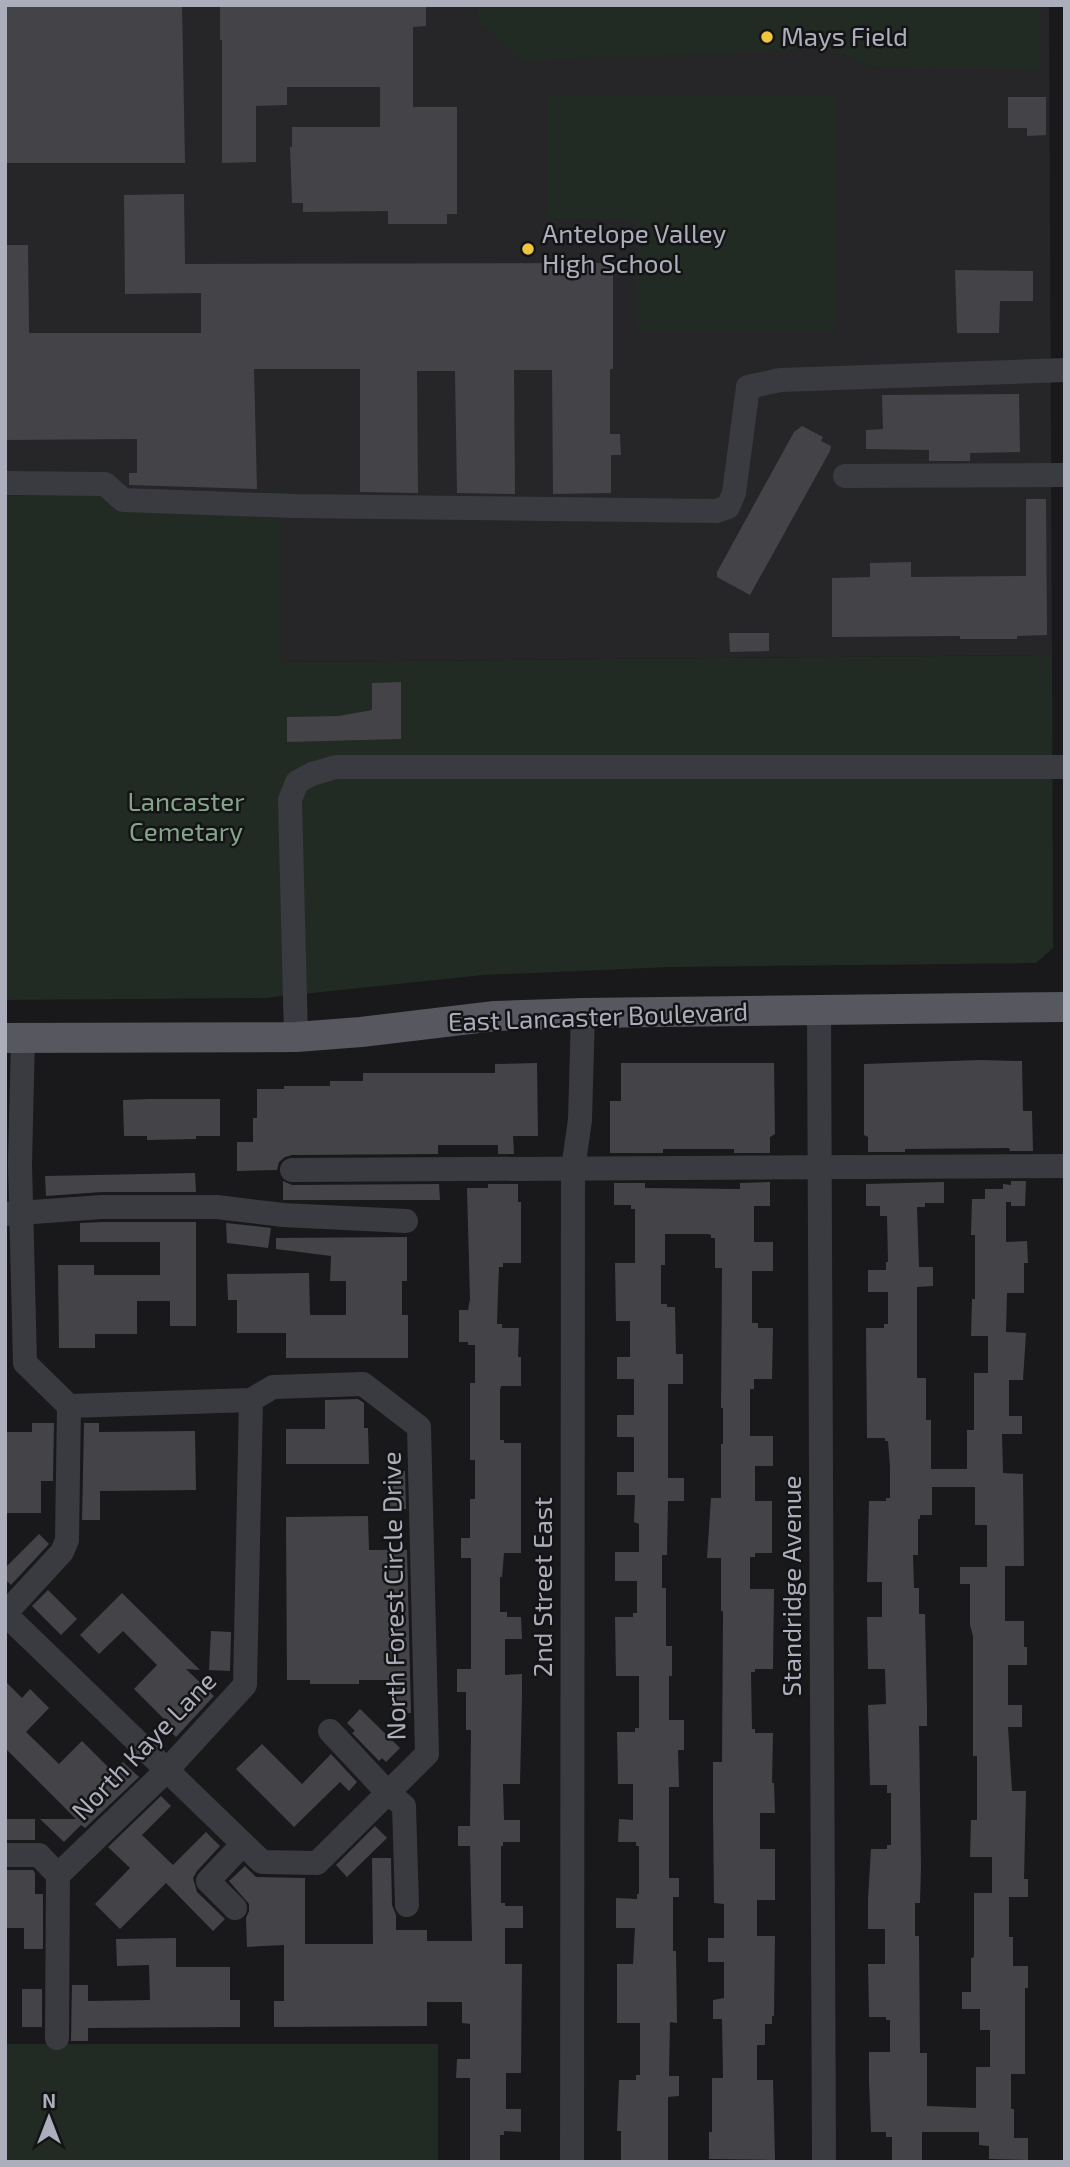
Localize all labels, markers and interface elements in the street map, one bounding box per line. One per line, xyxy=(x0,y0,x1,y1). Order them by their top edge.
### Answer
place label: Mays Field xyxy=(781,20,908,51)
marker: Mays Field xyxy=(759,29,775,45)
place label: Antelope Valley High School xyxy=(542,217,727,278)
marker: Antelope Valley High School xyxy=(520,241,536,257)
park label: Lancaster Cemetary xyxy=(127,785,245,846)
street label: East Lancaster Boulevard xyxy=(447,995,749,1036)
street label: North Forest Circle Drive xyxy=(374,1451,411,1741)
street label: Standridge Avenue xyxy=(775,1475,806,1697)
street label: 2nd Street East xyxy=(526,1497,557,1677)
street label: North Kaye Lane xyxy=(64,1664,221,1826)
north arrow xyxy=(14,2083,84,2153)
text: N xyxy=(42,2089,56,2112)

